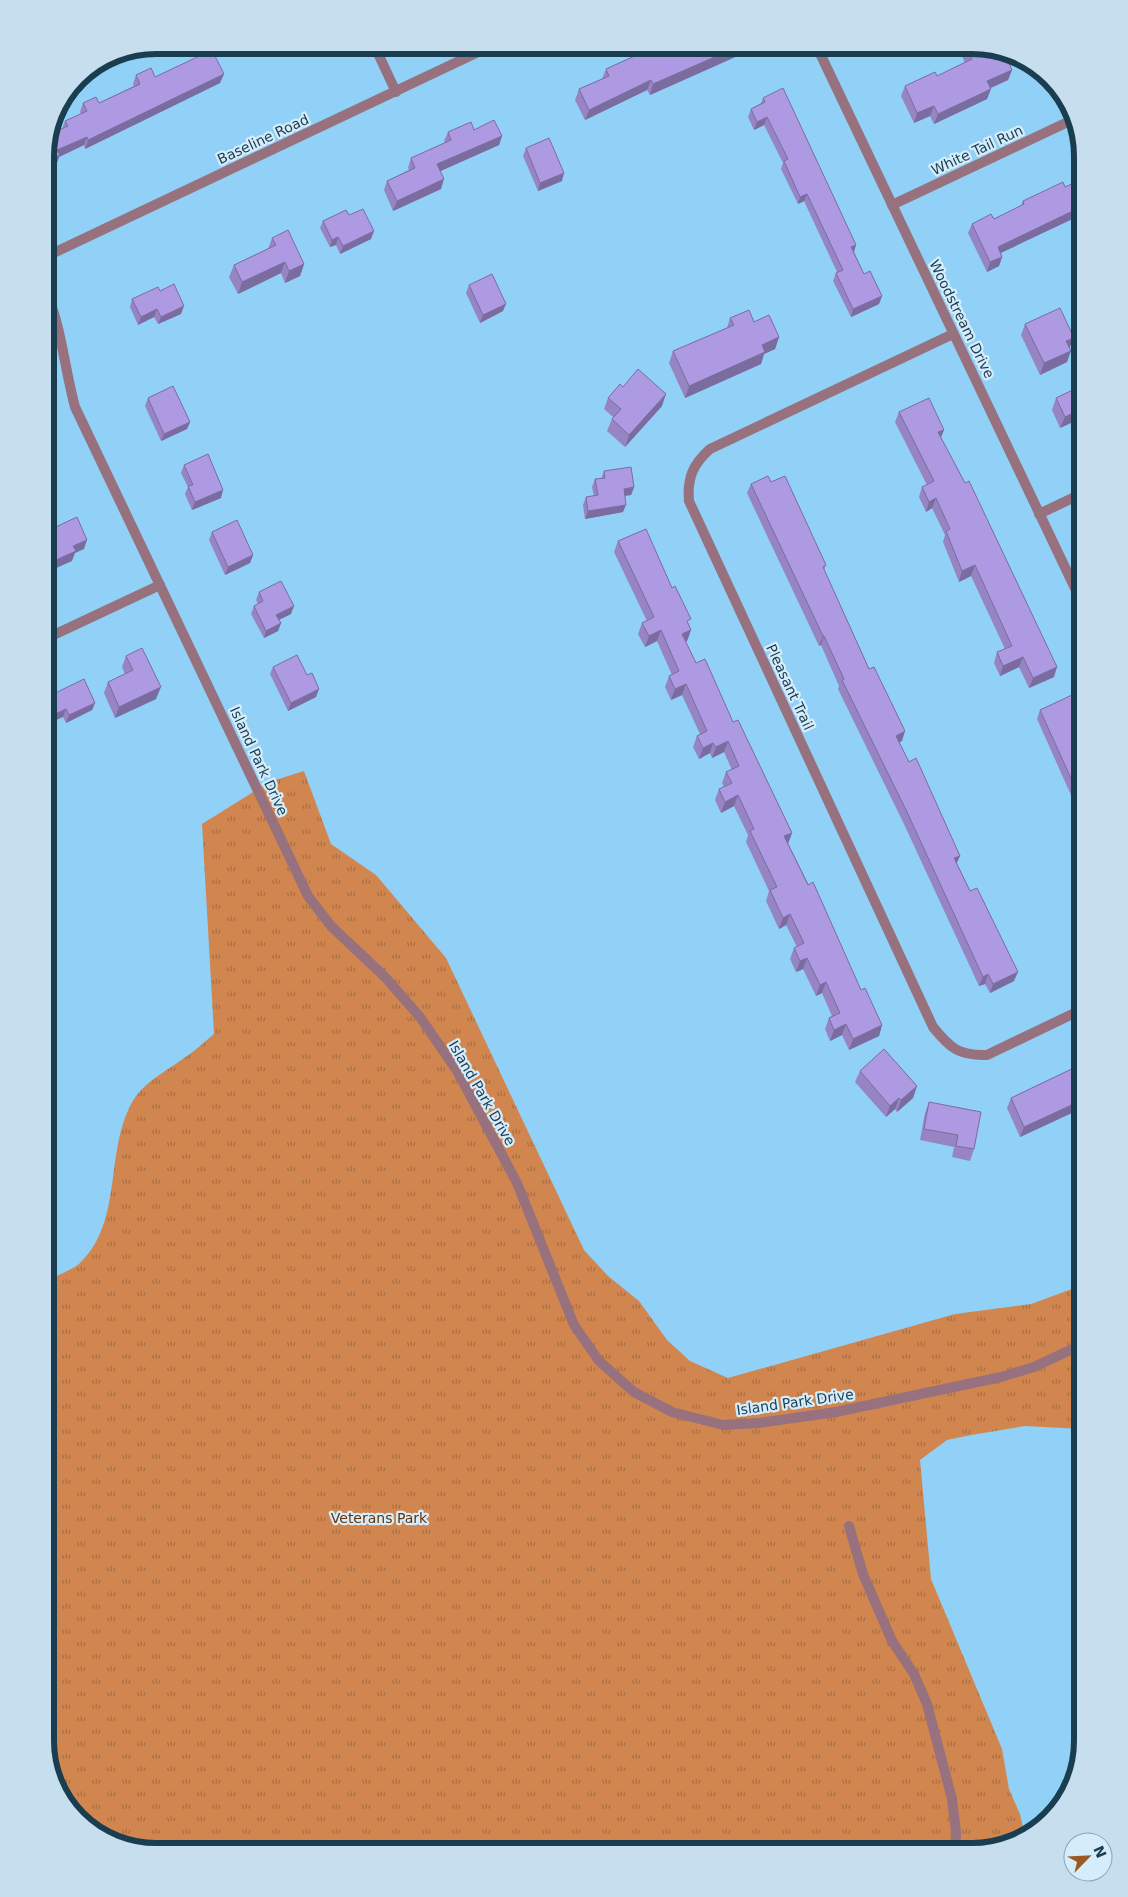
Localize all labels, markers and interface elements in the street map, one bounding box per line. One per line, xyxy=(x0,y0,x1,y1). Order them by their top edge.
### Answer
street label: Baseline Road xyxy=(215,111,311,167)
street label: White Tail Run xyxy=(929,122,1025,178)
street label: Woodstream Drive xyxy=(926,257,998,381)
street label: Pleasant Trail xyxy=(763,642,817,732)
street label: Island Park Drive xyxy=(227,704,291,818)
street label: Island Park Drive xyxy=(446,1038,518,1148)
street label: Island Park Drive xyxy=(735,1386,855,1418)
park label: Veterans Park xyxy=(331,1510,428,1526)
north arrow xyxy=(1063,1832,1113,1882)
text: N xyxy=(1090,1843,1110,1860)

